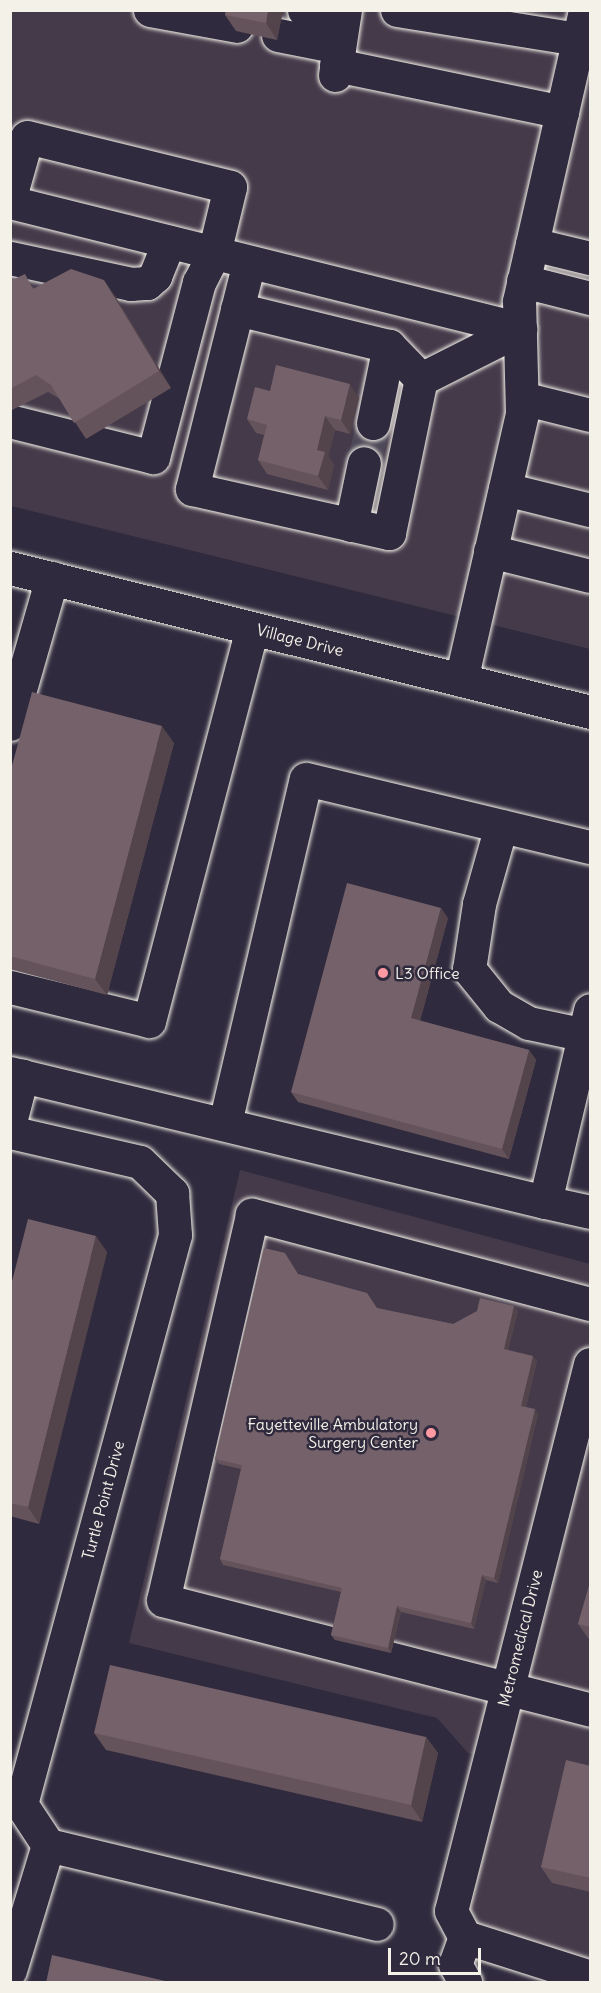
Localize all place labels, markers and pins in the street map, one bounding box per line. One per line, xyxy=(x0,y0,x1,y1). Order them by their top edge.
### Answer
place label: L3 Office xyxy=(395,963,460,983)
marker: L3 Office xyxy=(376,966,390,980)
place label: Fayetteville Ambulatory Surgery Center xyxy=(248,1414,418,1452)
marker: Fayetteville Ambulatory Surgery Center xyxy=(422,1424,440,1442)

